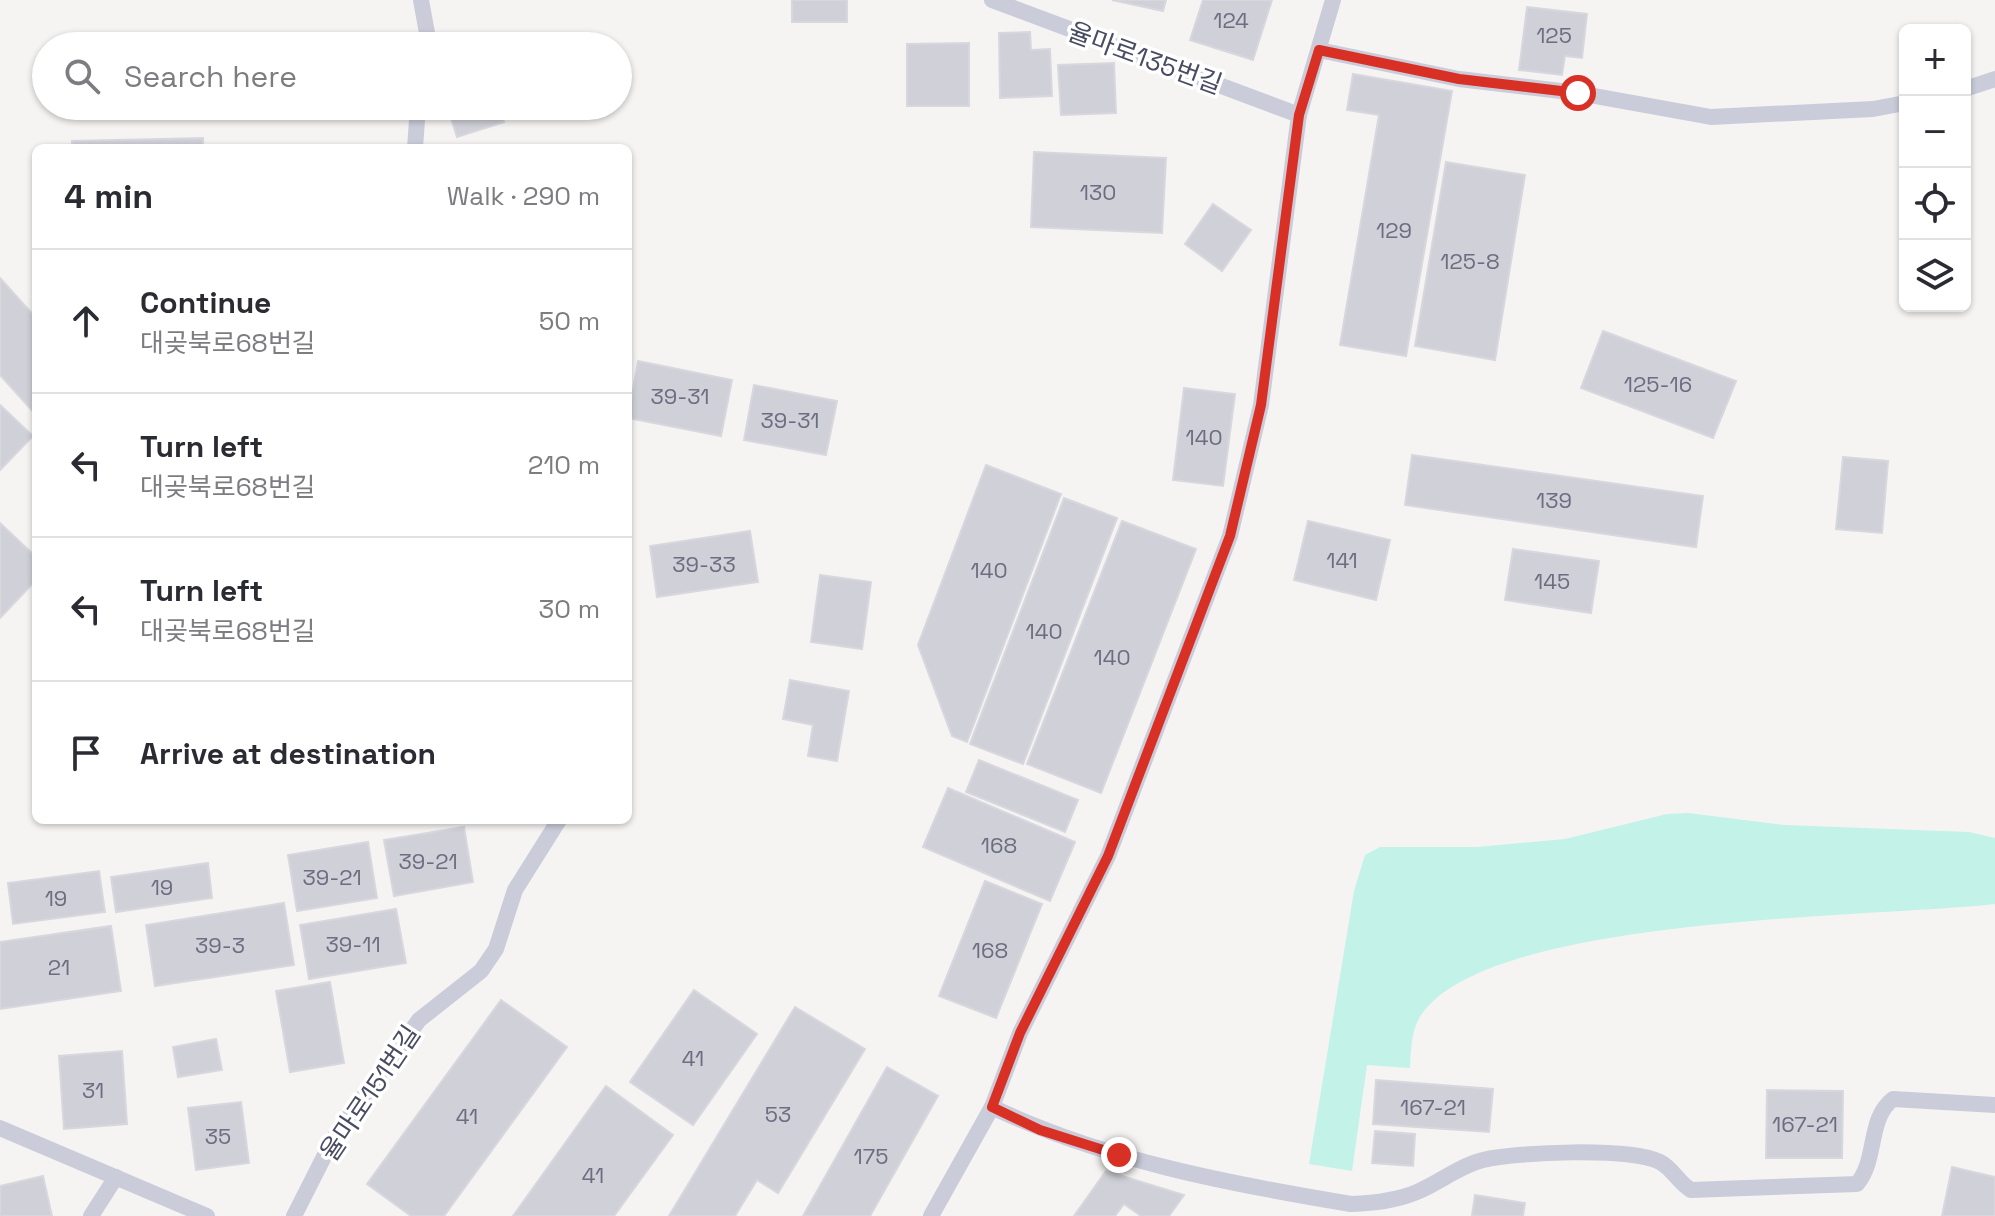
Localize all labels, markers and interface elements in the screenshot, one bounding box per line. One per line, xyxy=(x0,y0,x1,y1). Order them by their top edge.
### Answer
house number: 124 xyxy=(1213,6,1249,34)
street label: 율마로135번길 xyxy=(1063,14,1227,102)
house number: 125 xyxy=(1536,21,1572,49)
map controls xyxy=(1899,24,1971,312)
button: + xyxy=(1899,24,1971,96)
search box xyxy=(32,32,632,120)
icon: search xyxy=(60,54,104,98)
text: Search here xyxy=(124,57,297,96)
route start xyxy=(1560,75,1596,111)
button: − xyxy=(1899,96,1971,168)
button: locate xyxy=(1899,168,1971,240)
text: 4 min xyxy=(64,175,153,218)
house number: 130 xyxy=(1080,178,1116,206)
text: Walk · 290 m xyxy=(447,179,600,213)
house number: 129 xyxy=(1376,216,1412,244)
button: layers xyxy=(1899,240,1971,312)
house number: 125-8 xyxy=(1440,247,1500,275)
text: Continue xyxy=(140,283,271,322)
icon: ahead xyxy=(64,299,108,343)
text: 50 m xyxy=(539,304,600,338)
text: 대곶북로68번길 xyxy=(140,326,316,360)
house number: 125-16 xyxy=(1624,370,1692,398)
house number: 39-31 xyxy=(651,382,709,410)
house number: 39-31 xyxy=(761,406,819,434)
house number: 140 xyxy=(1185,423,1223,451)
text: Turn left xyxy=(140,427,263,466)
icon: left xyxy=(64,443,108,487)
text: 210 m xyxy=(528,448,600,482)
text: 대곶북로68번길 xyxy=(140,470,316,504)
house number: 139 xyxy=(1536,486,1572,514)
house number: 141 xyxy=(1326,546,1358,574)
house number: 39-33 xyxy=(672,550,736,578)
house number: 140 xyxy=(970,556,1008,584)
house number: 145 xyxy=(1534,567,1570,595)
text: Turn left xyxy=(140,571,263,610)
icon: left xyxy=(64,587,108,631)
text: 30 m xyxy=(539,592,600,626)
text: 대곶북로68번길 xyxy=(140,614,316,648)
house number: 140 xyxy=(1025,617,1063,645)
house number: 140 xyxy=(1093,643,1131,671)
icon: arrive xyxy=(64,731,108,775)
text: Arrive at destination xyxy=(140,734,436,773)
house number: 168 xyxy=(981,831,1017,859)
house number: 39-21 xyxy=(398,847,458,875)
house number: 39-21 xyxy=(302,863,362,891)
house number: 19 xyxy=(151,873,173,901)
house number: 19 xyxy=(45,884,67,912)
house number: 39-11 xyxy=(325,930,381,958)
house number: 39-3 xyxy=(195,931,245,959)
house number: 168 xyxy=(972,936,1008,964)
house number: 21 xyxy=(48,953,70,981)
street label: 율마로151번길 xyxy=(312,1019,428,1167)
house number: 41 xyxy=(682,1044,704,1072)
house number: 31 xyxy=(82,1076,104,1104)
house number: 167-21 xyxy=(1400,1093,1466,1121)
house number: 53 xyxy=(765,1100,791,1128)
house number: 41 xyxy=(456,1102,478,1130)
house number: 167-21 xyxy=(1772,1110,1838,1138)
house number: 35 xyxy=(205,1122,231,1150)
route end xyxy=(1101,1137,1137,1173)
house number: 175 xyxy=(854,1142,888,1170)
house number: 41 xyxy=(582,1161,604,1189)

